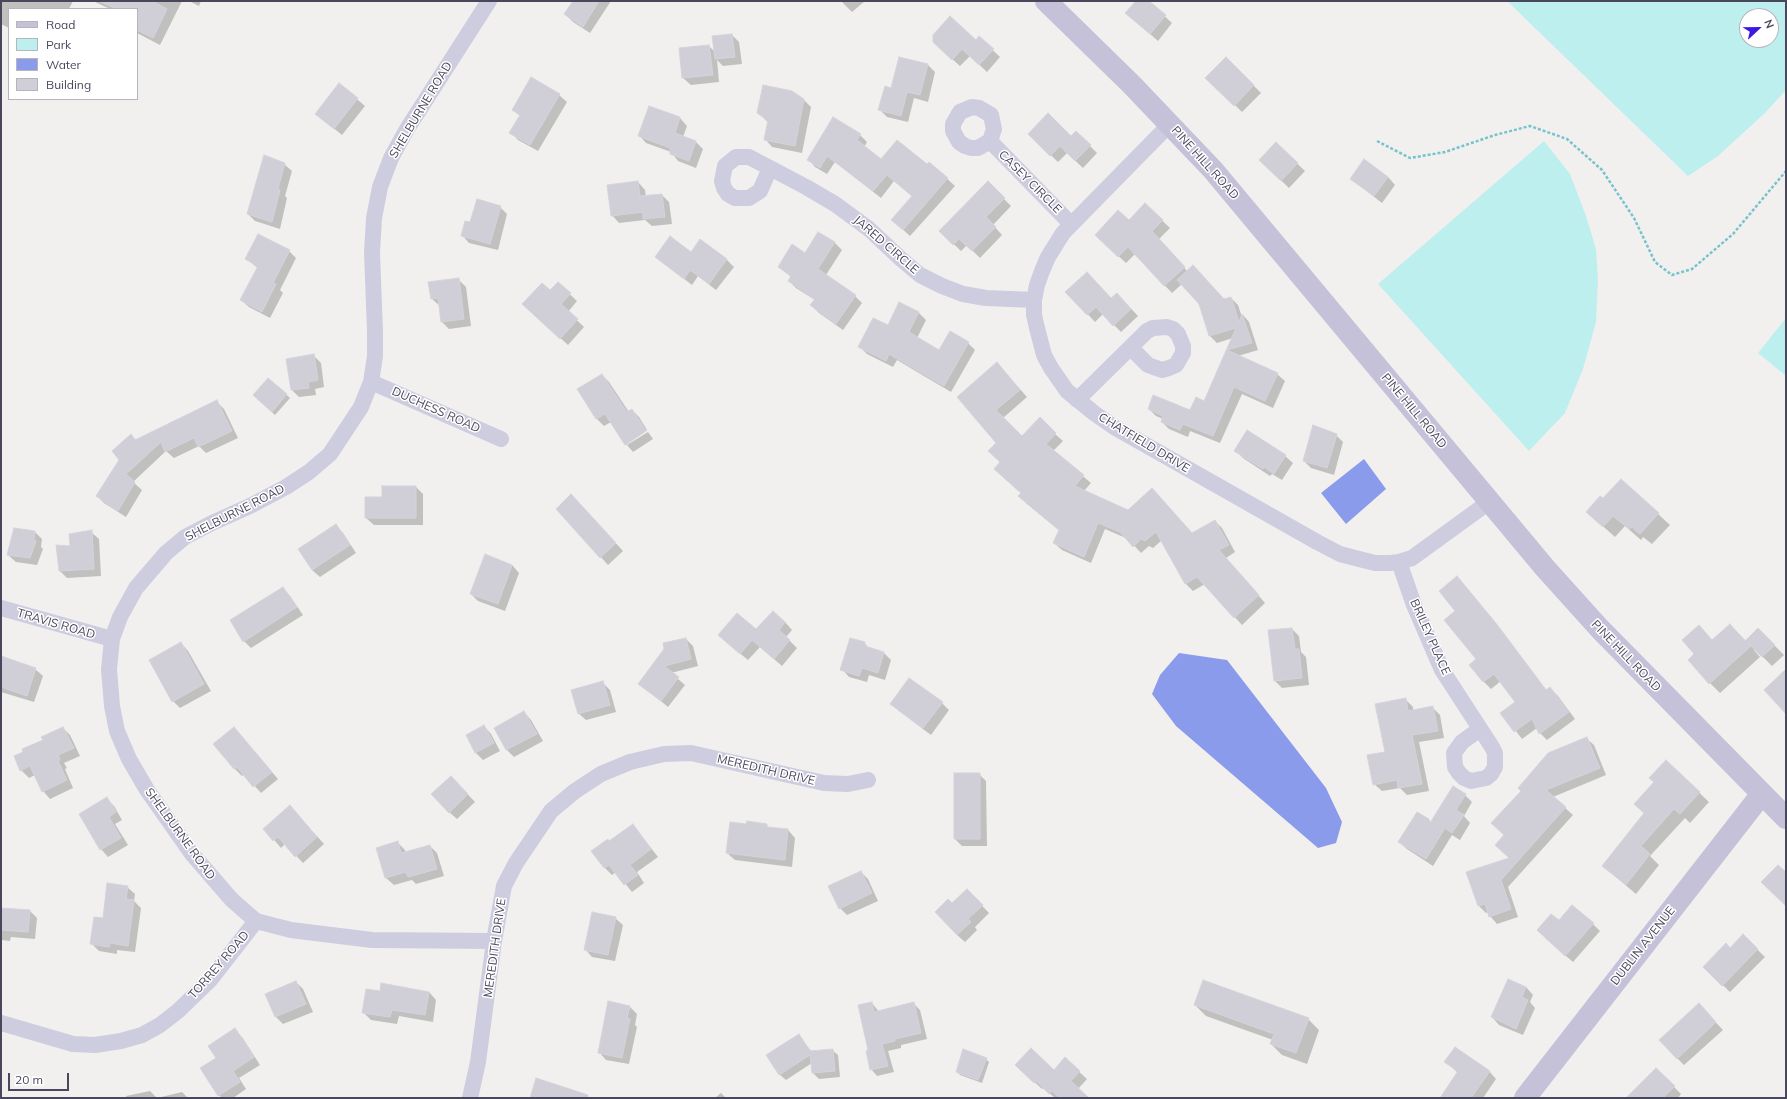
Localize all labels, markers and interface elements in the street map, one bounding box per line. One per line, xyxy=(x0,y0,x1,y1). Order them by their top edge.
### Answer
legend xyxy=(8,8,138,100)
north arrow xyxy=(1739,8,1779,48)
text: Road xyxy=(46,17,75,32)
text: N xyxy=(1761,17,1777,30)
text: Park xyxy=(46,37,71,52)
text: Water xyxy=(46,57,81,72)
street label: SHELBURNE ROAD xyxy=(387,59,455,161)
text: Building xyxy=(46,77,91,92)
street label: PINE HILL ROAD xyxy=(1168,123,1242,203)
street label: CASEY CIRCLE xyxy=(996,148,1064,216)
street label: JARED CIRCLE xyxy=(850,213,922,277)
street label: PINE HILL ROAD xyxy=(1378,370,1450,452)
street label: DUCHESS ROAD xyxy=(390,384,482,436)
street label: CHATFIELD DRIVE xyxy=(1096,410,1192,476)
street label: SHELBURNE ROAD xyxy=(183,482,287,544)
street label: BRILEY PLACE xyxy=(1407,597,1453,677)
street label: TRAVIS ROAD xyxy=(15,606,97,642)
street label: PINE HILL ROAD xyxy=(1588,617,1664,695)
street label: MEREDITH DRIVE xyxy=(716,752,816,788)
street label: SHELBURNE ROAD xyxy=(142,785,218,883)
street label: MEREDITH DRIVE xyxy=(481,897,509,999)
street label: DUBLIN AVENUE xyxy=(1608,904,1678,988)
street label: TORREY ROAD xyxy=(186,928,252,1002)
scale bar xyxy=(10,1065,71,1091)
text: 20 m xyxy=(15,1072,43,1087)

